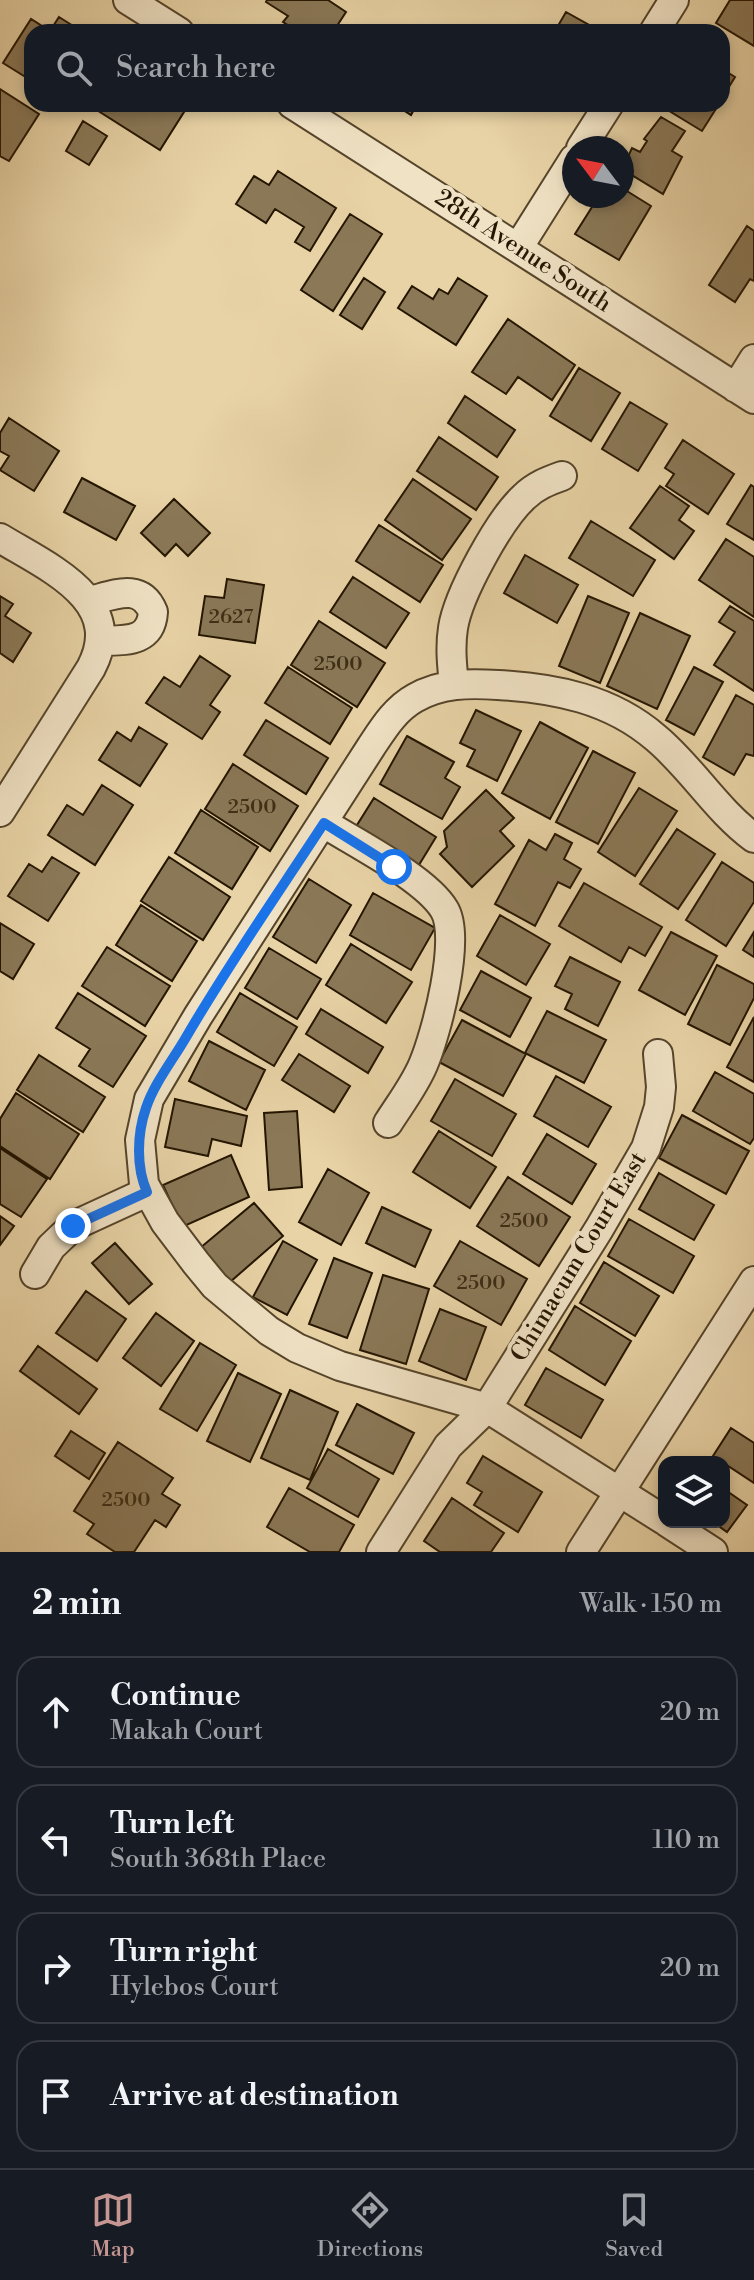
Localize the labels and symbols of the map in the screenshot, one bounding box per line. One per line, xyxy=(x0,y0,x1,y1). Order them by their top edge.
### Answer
north arrow xyxy=(562,136,634,208)
street label: 28th Avenue South xyxy=(429,183,617,319)
house number: 2627 xyxy=(209,605,253,630)
house number: 2500 xyxy=(314,652,362,677)
house number: 2500 xyxy=(228,795,276,820)
route start xyxy=(376,849,412,885)
street label: Chimacum Court East xyxy=(504,1146,654,1367)
route end xyxy=(55,1208,91,1244)
house number: 2500 xyxy=(500,1209,548,1234)
house number: 2500 xyxy=(457,1271,505,1296)
house number: 2500 xyxy=(102,1488,150,1513)

